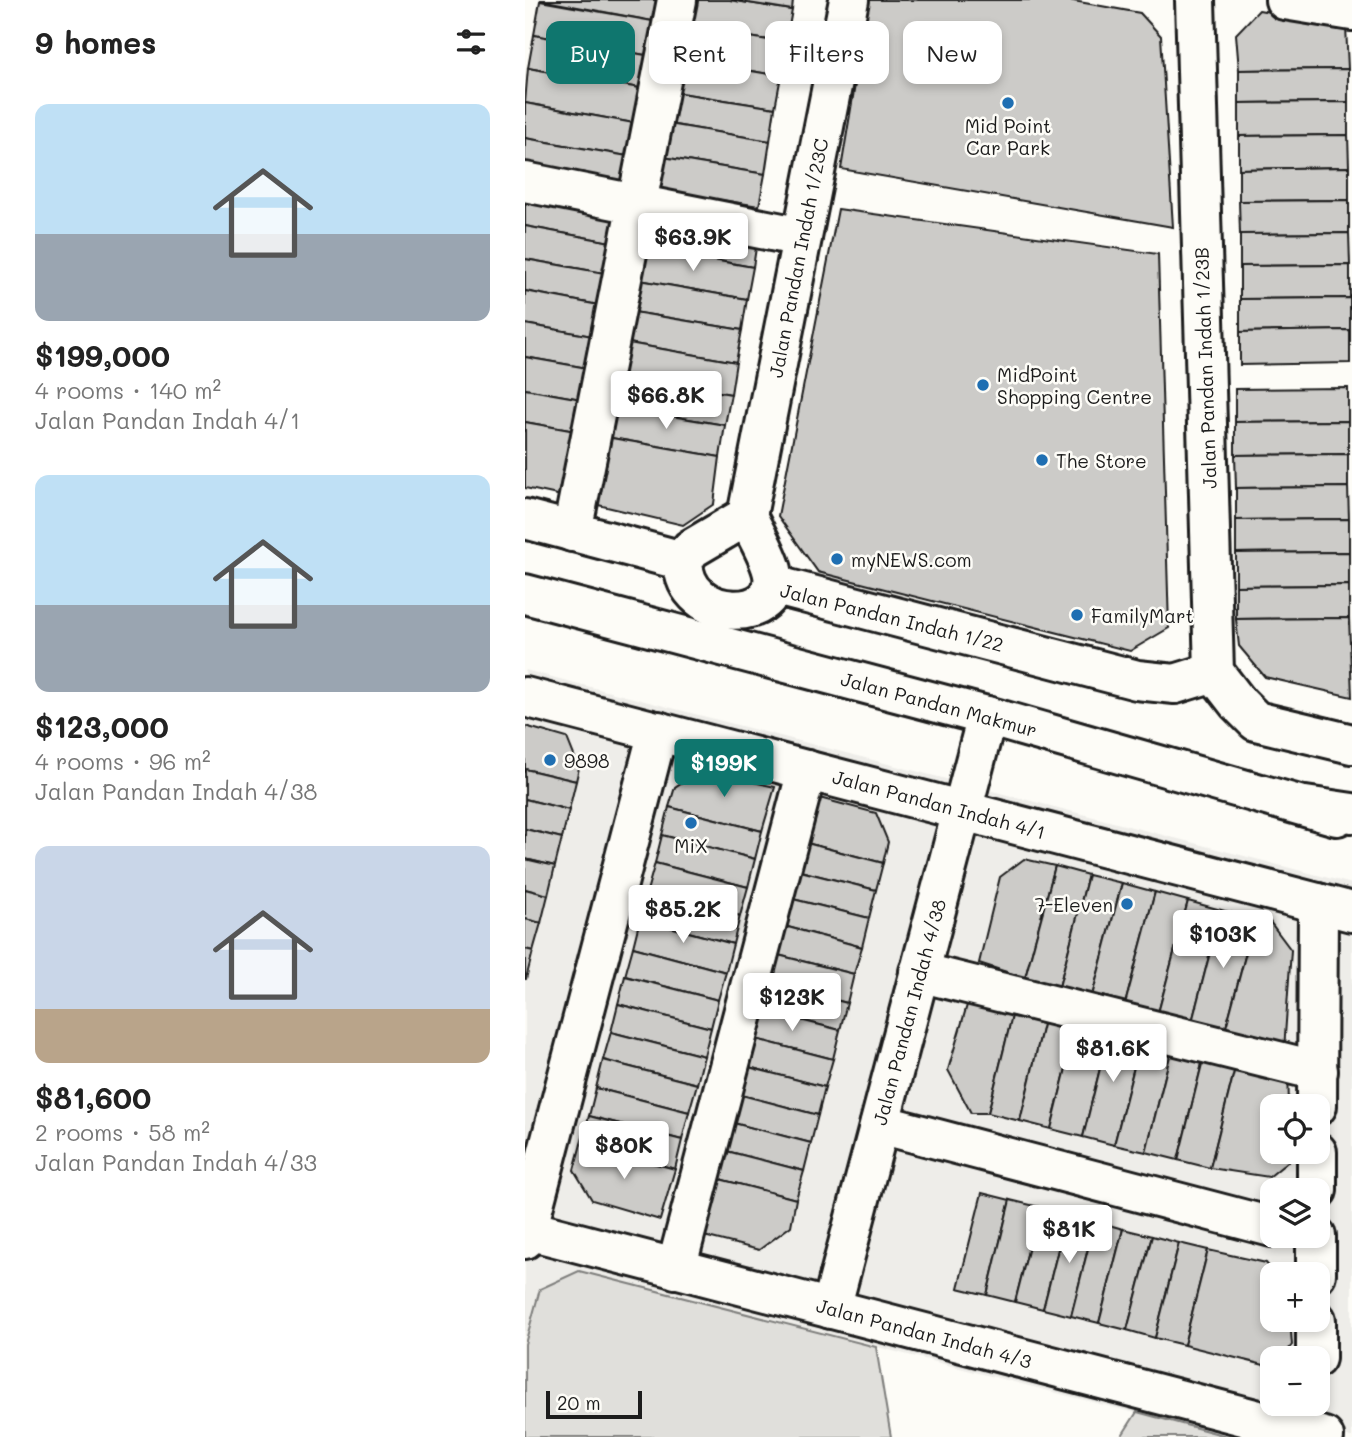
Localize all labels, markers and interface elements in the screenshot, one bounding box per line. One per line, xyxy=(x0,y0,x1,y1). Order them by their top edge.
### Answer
chip: Buy xyxy=(546,21,635,84)
chip: Rent xyxy=(649,21,751,84)
chip: Filters xyxy=(765,21,889,84)
chip: New xyxy=(903,21,1002,84)
text: 9 homes xyxy=(35,22,156,62)
icon: filters xyxy=(452,23,490,61)
marker: Mid Point Car Park xyxy=(1000,95,1016,111)
place label: Mid Point Car Park xyxy=(965,113,1051,160)
street label: Jalan Pandan Indah 1/23C xyxy=(763,136,833,380)
icon: home xyxy=(200,150,326,276)
pin: $63.9K xyxy=(636,214,750,273)
text: $63.9K xyxy=(654,221,732,251)
street label: Jalan Pandan Indah 1/23B xyxy=(1188,247,1222,489)
text: $199,000 xyxy=(35,335,170,375)
place label: MidPoint Shopping Centre xyxy=(997,362,1152,409)
pin: $66.8K xyxy=(609,372,723,431)
text: 4 rooms · 140 m² xyxy=(35,375,221,405)
marker: MidPoint Shopping Centre xyxy=(975,377,991,393)
text: $66.8K xyxy=(627,379,705,409)
text: Jalan Pandan Indah 4/1 xyxy=(35,405,300,435)
place label: The Store xyxy=(1056,448,1147,473)
marker: The Store xyxy=(1034,452,1050,468)
icon: home xyxy=(200,521,326,647)
place label: myNEWS.com xyxy=(851,547,972,572)
marker: myNEWS.com xyxy=(829,551,845,567)
street label: Jalan Pandan Indah 1/22 xyxy=(778,577,1006,657)
place label: FamilyMart xyxy=(1091,603,1194,628)
marker: FamilyMart xyxy=(1069,607,1085,623)
street label: Jalan Pandan Makmur xyxy=(838,666,1040,742)
text: $123,000 xyxy=(35,706,169,746)
pin: $199K xyxy=(675,740,773,799)
text: 4 rooms · 96 m² xyxy=(35,746,211,776)
text: $199K xyxy=(690,747,758,777)
place label: 9898 xyxy=(564,748,609,773)
marker: 9898 xyxy=(542,752,558,768)
street label: Jalan Pandan Indah 4/1 xyxy=(830,764,1048,844)
text: Jalan Pandan Indah 4/38 xyxy=(35,776,317,806)
marker: MiX xyxy=(683,815,699,831)
place label: MiX xyxy=(674,833,708,858)
pin: $85.2K xyxy=(626,886,740,945)
icon: home xyxy=(200,892,326,1018)
place label: 7-Eleven xyxy=(1035,892,1113,917)
text: $85.2K xyxy=(645,893,721,923)
street label: Jalan Pandan Indah 4/38 xyxy=(867,896,951,1128)
marker: 7-Eleven xyxy=(1119,896,1135,912)
pin: $103K xyxy=(1174,911,1272,970)
text: $103K xyxy=(1189,918,1257,948)
pin: $123K xyxy=(743,974,841,1033)
text: $123K xyxy=(759,981,825,1011)
pin: $81.6K xyxy=(1056,1024,1170,1084)
text: $81.6K xyxy=(1076,1032,1150,1062)
text: $81,600 xyxy=(35,1077,151,1117)
map controls xyxy=(1260,1094,1330,1416)
button: locate xyxy=(1260,1094,1330,1164)
text: 2 rooms · 58 m² xyxy=(35,1117,210,1147)
pin: $80K xyxy=(583,1122,665,1181)
text: $80K xyxy=(595,1129,653,1159)
text: Jalan Pandan Indah 4/33 xyxy=(35,1147,317,1177)
button: layers xyxy=(1260,1178,1330,1248)
pin: $81K xyxy=(1028,1206,1110,1265)
text: $81K xyxy=(1042,1213,1096,1243)
button: + xyxy=(1260,1262,1330,1332)
street label: Jalan Pandan Indah 4/3 xyxy=(814,1292,1034,1374)
button: − xyxy=(1260,1346,1330,1416)
scale bar xyxy=(546,1388,642,1420)
text: 20 m xyxy=(557,1390,601,1415)

